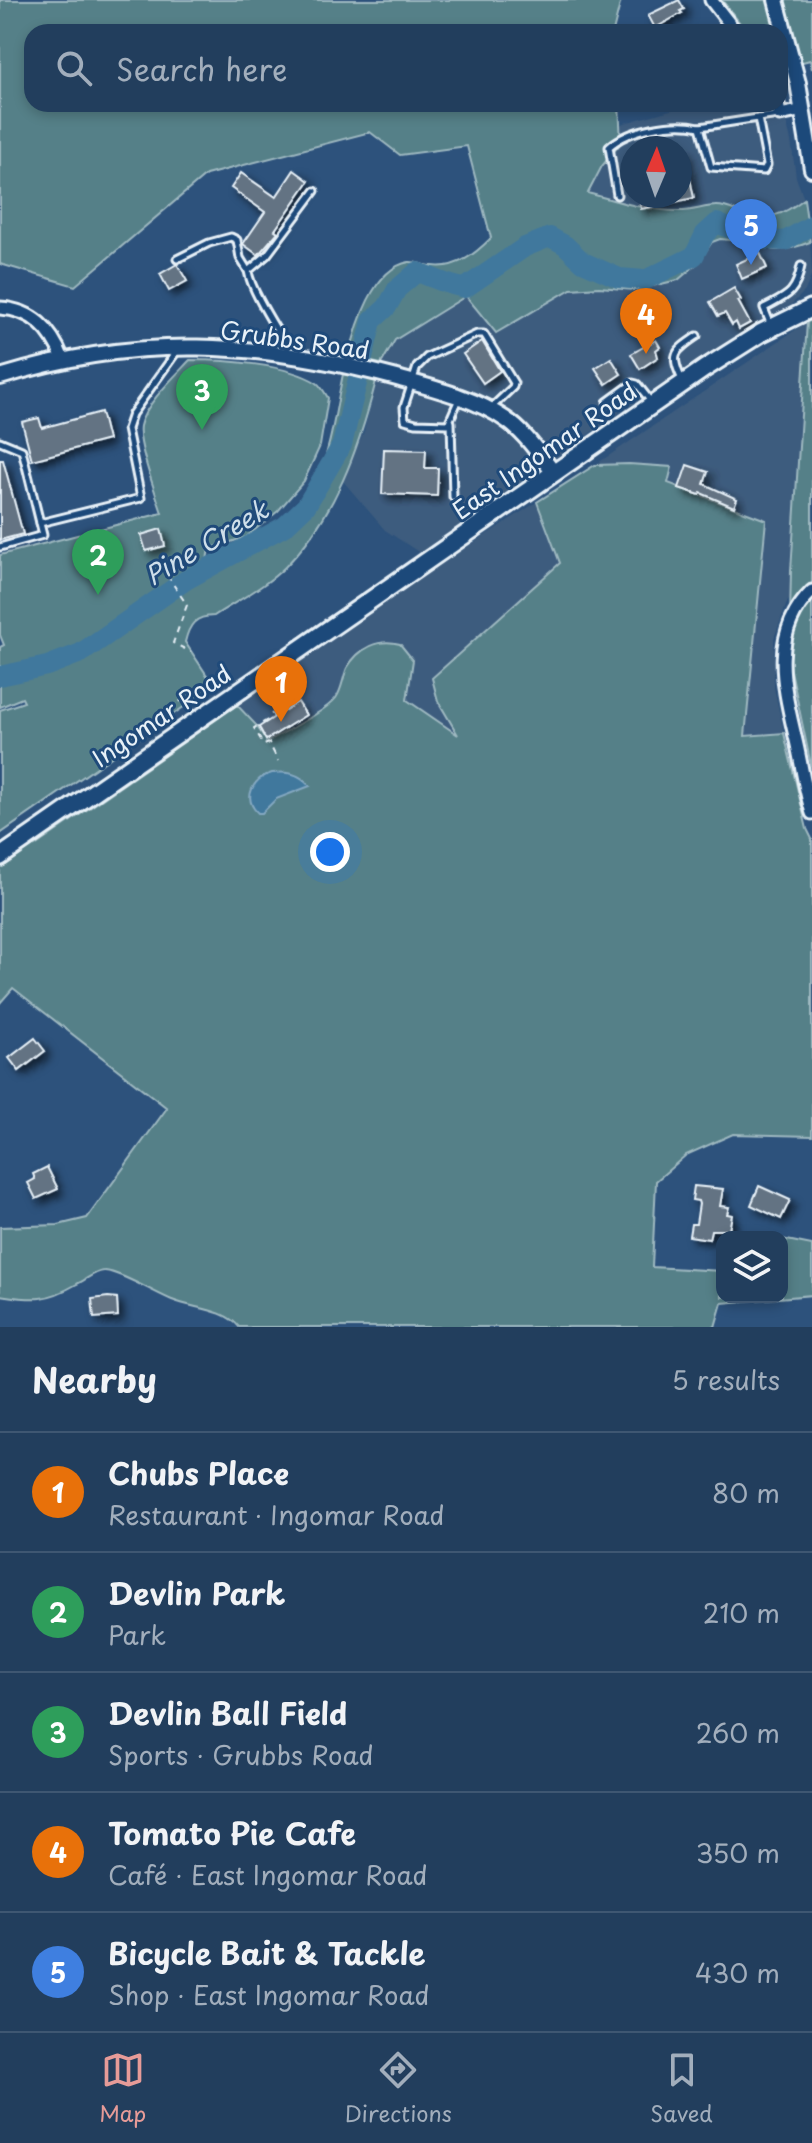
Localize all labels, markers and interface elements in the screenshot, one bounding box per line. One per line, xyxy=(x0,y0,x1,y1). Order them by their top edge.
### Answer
search box xyxy=(24,24,788,112)
icon: search xyxy=(52,46,96,90)
text: Search here xyxy=(116,46,288,91)
north arrow xyxy=(620,136,692,208)
pin: 5 xyxy=(725,199,777,265)
pin: 4 xyxy=(620,288,672,354)
street label: Grubbs Road xyxy=(218,311,372,367)
pin: 3 xyxy=(176,364,228,430)
street label: East Ingomar Road xyxy=(444,373,644,527)
water label: Pine Creek xyxy=(137,489,276,594)
pin: 2 xyxy=(72,529,124,595)
street label: Ingomar Road xyxy=(84,655,238,775)
pin: 1 xyxy=(255,656,307,722)
your location xyxy=(310,832,350,872)
map controls xyxy=(716,1231,788,1303)
button: layers xyxy=(716,1231,788,1303)
text: Nearby xyxy=(32,1353,157,1405)
text: 5 results xyxy=(672,1360,780,1399)
text: Chubs Place xyxy=(108,1450,289,1495)
text: 1 xyxy=(52,1473,64,1512)
text: 80 m xyxy=(712,1473,780,1512)
text: Restaurant · Ingomar Road xyxy=(108,1495,445,1534)
text: Devlin Park xyxy=(108,1570,285,1615)
text: 2 xyxy=(49,1593,67,1632)
text: 210 m xyxy=(703,1593,780,1632)
text: Park xyxy=(108,1615,166,1654)
text: Devlin Ball Field xyxy=(108,1690,347,1735)
text: 3 xyxy=(49,1713,67,1752)
text: 260 m xyxy=(696,1713,780,1752)
text: Sports · Grubbs Road xyxy=(108,1735,374,1774)
text: Tomato Pie Cafe xyxy=(108,1810,356,1855)
text: 4 xyxy=(49,1833,67,1872)
text: 350 m xyxy=(696,1833,780,1872)
text: Café · East Ingomar Road xyxy=(108,1855,428,1894)
text: Bicycle Bait & Tackle xyxy=(108,1930,425,1975)
text: 5 xyxy=(50,1953,66,1992)
text: 430 m xyxy=(695,1953,780,1992)
text: Shop · East Ingomar Road xyxy=(108,1975,430,2014)
tab: Map xyxy=(99,2048,146,2129)
tab: Directions xyxy=(345,2048,452,2129)
tab: Saved xyxy=(650,2048,713,2129)

